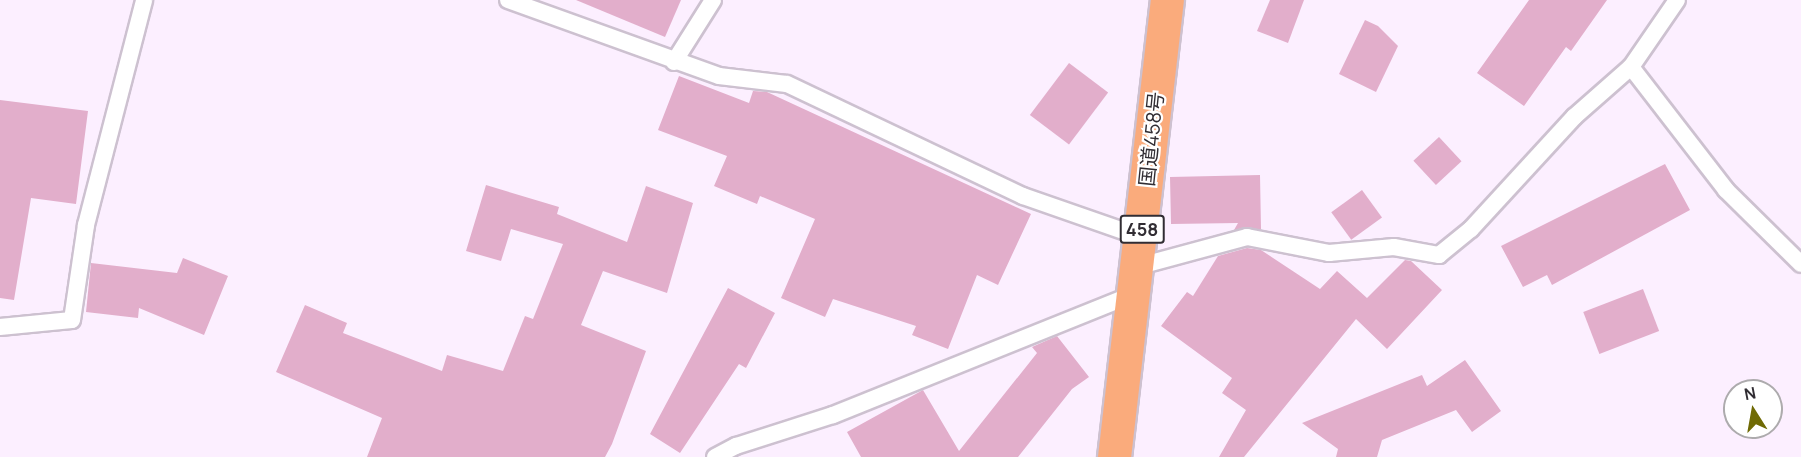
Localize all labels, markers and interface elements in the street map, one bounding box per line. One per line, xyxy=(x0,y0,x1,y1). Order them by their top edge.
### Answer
street label: 国道458号 xyxy=(1134,91,1168,187)
road number: 458 xyxy=(1120,214,1164,244)
north arrow xyxy=(1723,379,1783,439)
text: N xyxy=(1742,381,1758,405)

